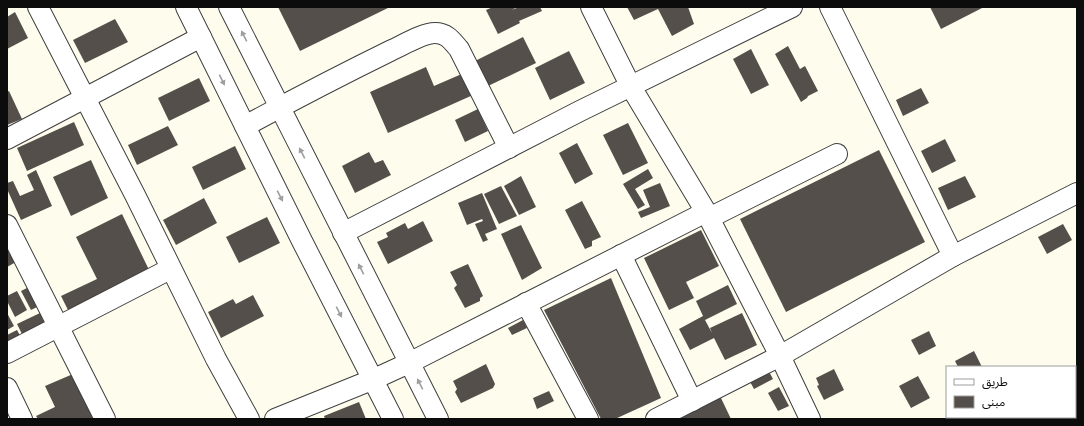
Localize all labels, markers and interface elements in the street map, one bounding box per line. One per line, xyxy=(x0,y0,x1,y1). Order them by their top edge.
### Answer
one-way arrow xyxy=(241,31,247,42)
one-way arrow xyxy=(219,74,225,85)
one-way arrow xyxy=(299,147,306,158)
one-way arrow xyxy=(277,190,283,202)
one-way arrow xyxy=(358,263,364,274)
one-way arrow xyxy=(336,306,342,318)
legend xyxy=(946,366,1076,418)
text: طريق xyxy=(982,374,1008,390)
one-way arrow xyxy=(417,379,423,390)
text: مبنى xyxy=(982,394,1005,409)

